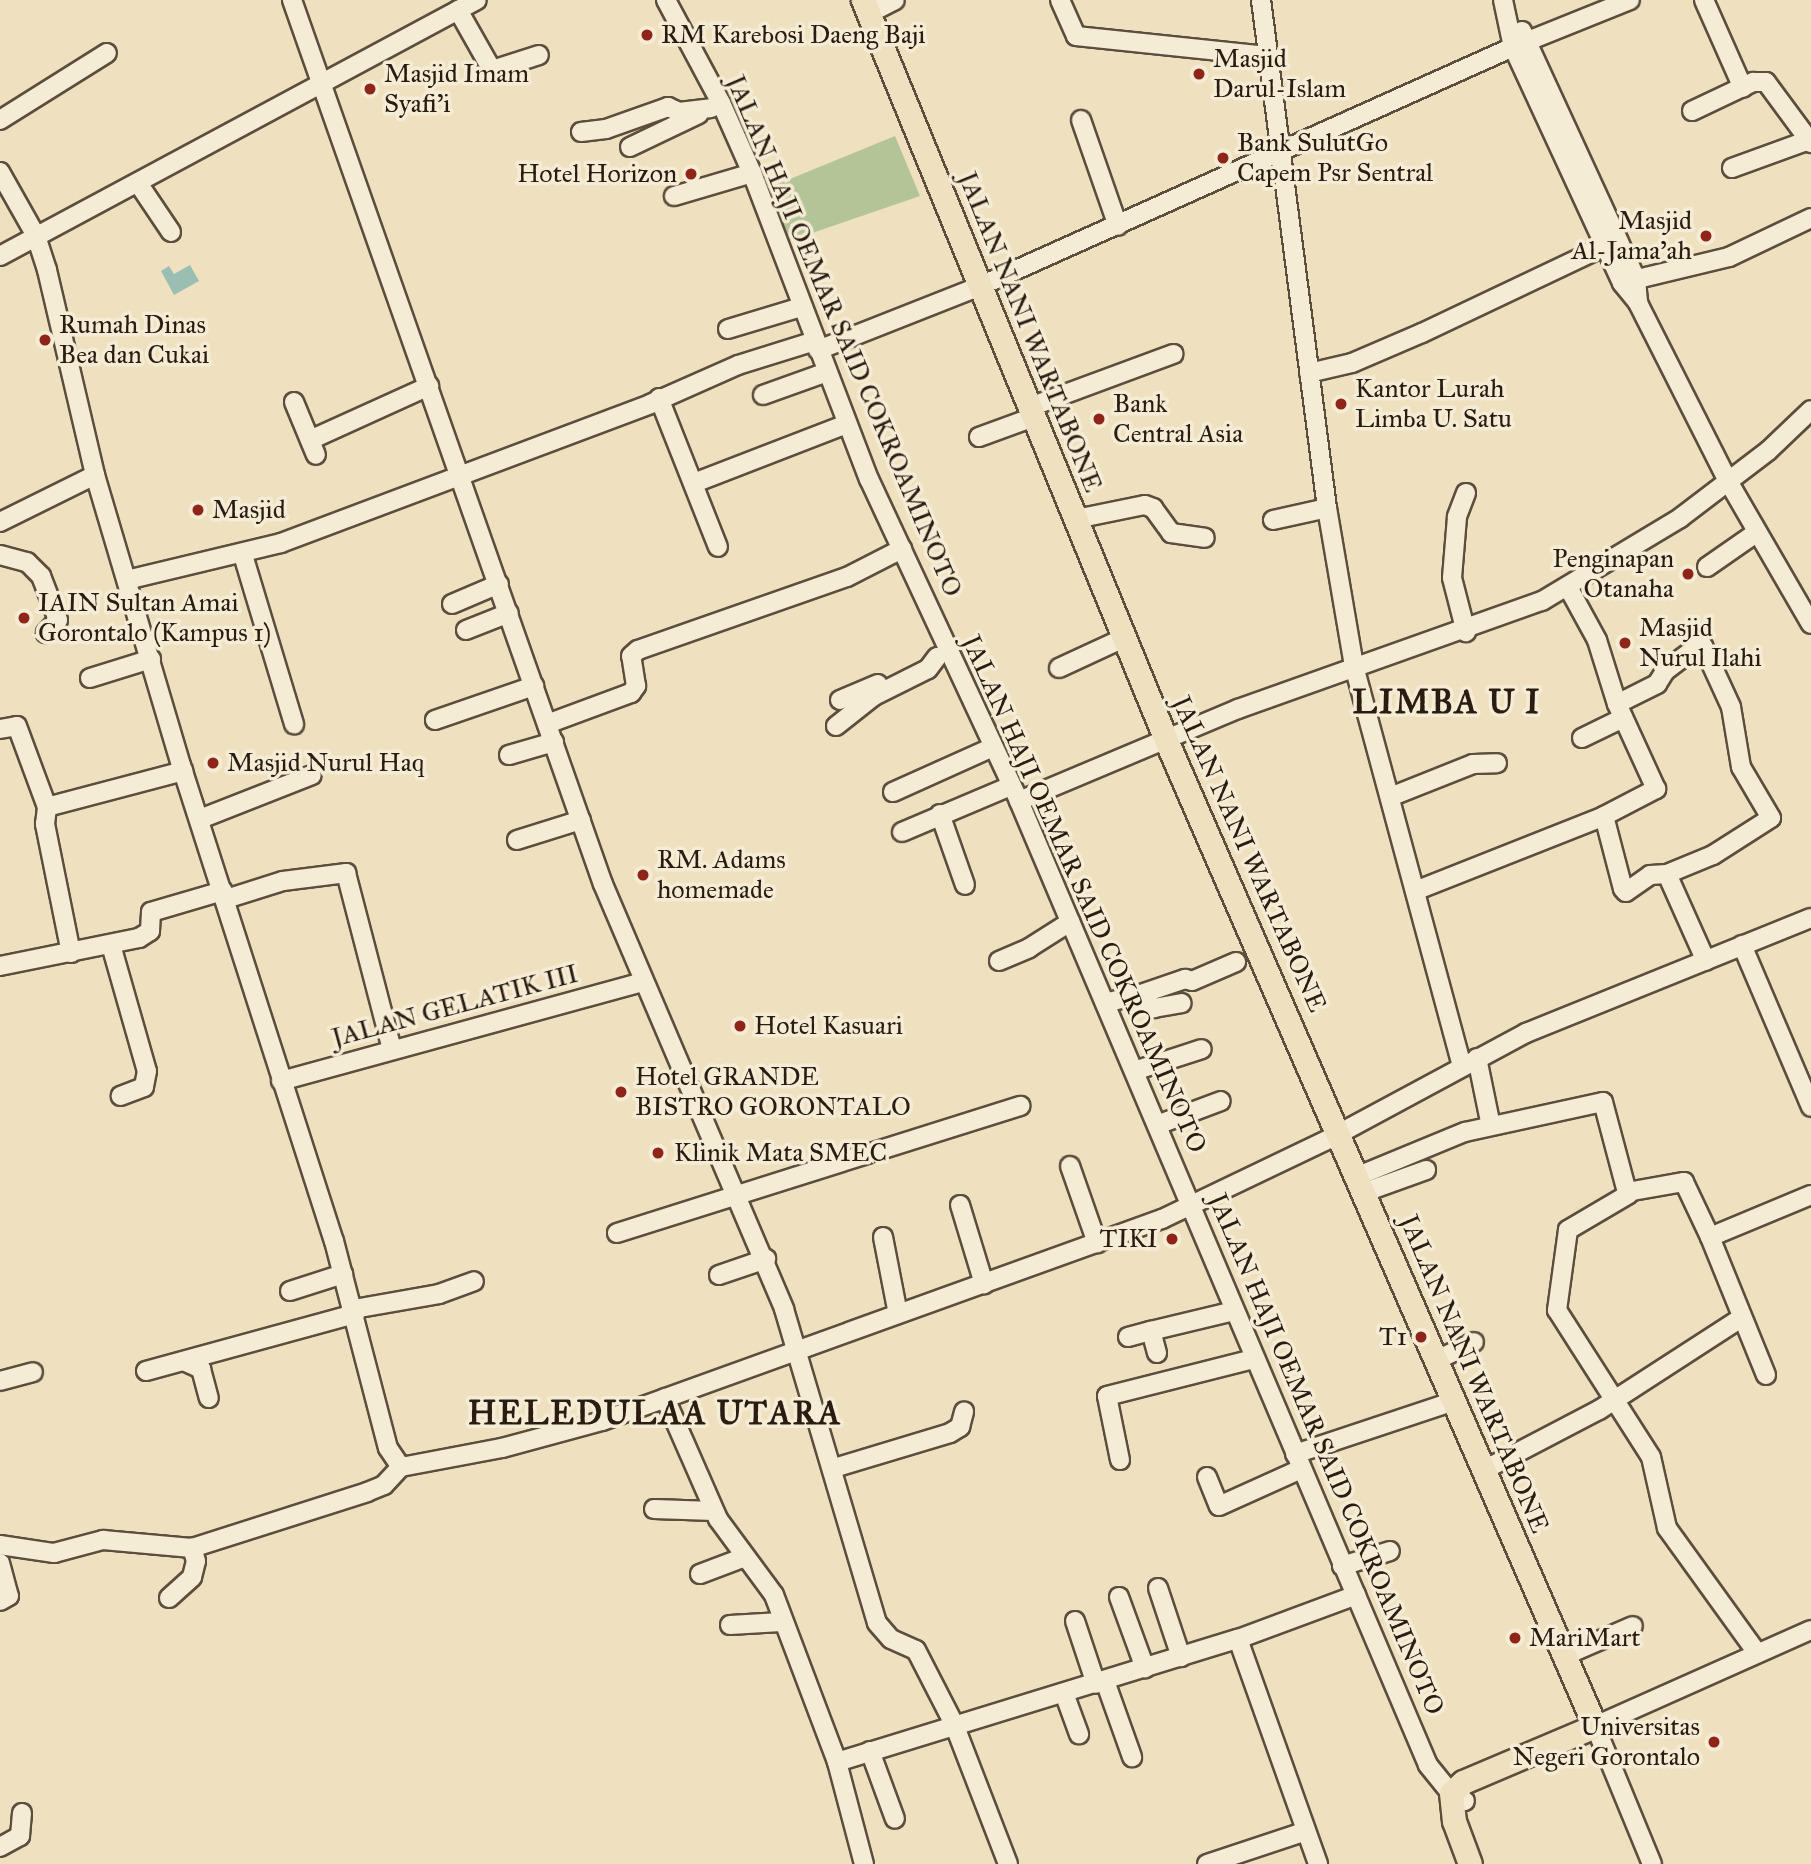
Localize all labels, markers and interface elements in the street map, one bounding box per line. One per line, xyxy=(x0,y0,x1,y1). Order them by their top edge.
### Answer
place label: RM Karebosi Daeng Baji xyxy=(661,19,925,51)
marker: RM Karebosi Daeng Baji xyxy=(639,27,655,43)
place label: Masjid Darul-Islam xyxy=(1213,43,1346,104)
place label: Masjid Imam Syafi'i xyxy=(384,58,529,119)
marker: Masjid Darul-Islam xyxy=(1191,66,1207,82)
street label: JALAN HAJI OEMAR SAID COKROAMINOTO xyxy=(720,71,968,601)
marker: Masjid Imam Syafi'i xyxy=(362,81,378,97)
place label: Bank SulutGo Capem Psr Sentral xyxy=(1237,127,1433,188)
marker: Bank SulutGo Capem Psr Sentral xyxy=(1215,150,1231,166)
place label: Hotel Horizon xyxy=(517,158,677,190)
marker: Hotel Horizon xyxy=(683,166,699,182)
street label: JALAN NANI WARTABONE xyxy=(951,167,1109,497)
place label: Masjid Al-Jama'ah xyxy=(1571,205,1692,266)
marker: Masjid Al-Jama'ah xyxy=(1698,228,1714,244)
place label: Rumah Dinas Bea dan Cukai xyxy=(59,309,209,370)
marker: Rumah Dinas Bea dan Cukai xyxy=(37,332,53,348)
place label: Kantor Lurah Limba U. Satu xyxy=(1355,373,1512,434)
place label: Bank Central Asia xyxy=(1113,388,1243,450)
marker: Kantor Lurah Limba U. Satu xyxy=(1333,396,1349,412)
marker: Bank Central Asia xyxy=(1091,411,1107,427)
place label: Masjid xyxy=(212,494,286,526)
marker: Masjid xyxy=(190,502,206,518)
place label: Penginapan Otanaha xyxy=(1552,543,1674,604)
marker: Penginapan Otanaha xyxy=(1680,566,1696,582)
place label: IAIN Sultan Amai Gorontalo (Kampus 1) xyxy=(38,587,271,648)
marker: IAIN Sultan Amai Gorontalo (Kampus 1) xyxy=(16,610,32,626)
place label: Masjid Nurul Ilahi xyxy=(1639,612,1762,674)
street label: JALAN HAJI OEMAR SAID COKROAMINOTO xyxy=(955,630,1213,1158)
marker: Masjid Nurul Ilahi xyxy=(1617,635,1633,651)
district label: LIMBA U I xyxy=(1354,683,1540,723)
street label: JALAN NANI WARTABONE xyxy=(1165,691,1333,1017)
place label: Masjid Nurul Haq xyxy=(227,747,424,779)
marker: Masjid Nurul Haq xyxy=(205,755,221,771)
place label: RM. Adams homemade xyxy=(657,844,786,906)
marker: RM. Adams homemade xyxy=(635,867,651,883)
street label: JALAN GELATIK III xyxy=(328,958,582,1054)
place label: Hotel Kasuari xyxy=(754,1010,903,1042)
marker: Hotel Kasuari xyxy=(732,1018,748,1034)
place label: Hotel GRANDE BISTRO GORONTALO xyxy=(635,1061,911,1122)
marker: Hotel GRANDE BISTRO GORONTALO xyxy=(613,1084,629,1100)
place label: Klinik Mata SMEC xyxy=(674,1137,887,1169)
marker: Klinik Mata SMEC xyxy=(648,1143,668,1163)
street label: JALAN HAJI OEMAR SAID COKROAMINOTO xyxy=(1202,1189,1450,1719)
street label: JALAN NANI WARTABONE xyxy=(1393,1210,1555,1538)
place label: TIKI xyxy=(1099,1223,1158,1255)
marker: TIKI xyxy=(1164,1231,1180,1247)
place label: T1 xyxy=(1379,1321,1407,1353)
marker: T1 xyxy=(1413,1329,1429,1345)
district label: HELEDULAA UTARA xyxy=(470,1394,840,1434)
place label: MariMart xyxy=(1529,1622,1640,1654)
marker: MariMart xyxy=(1507,1630,1523,1646)
place label: Universitas Negeri Gorontalo xyxy=(1513,1711,1700,1772)
marker: Universitas Negeri Gorontalo xyxy=(1706,1734,1722,1750)

